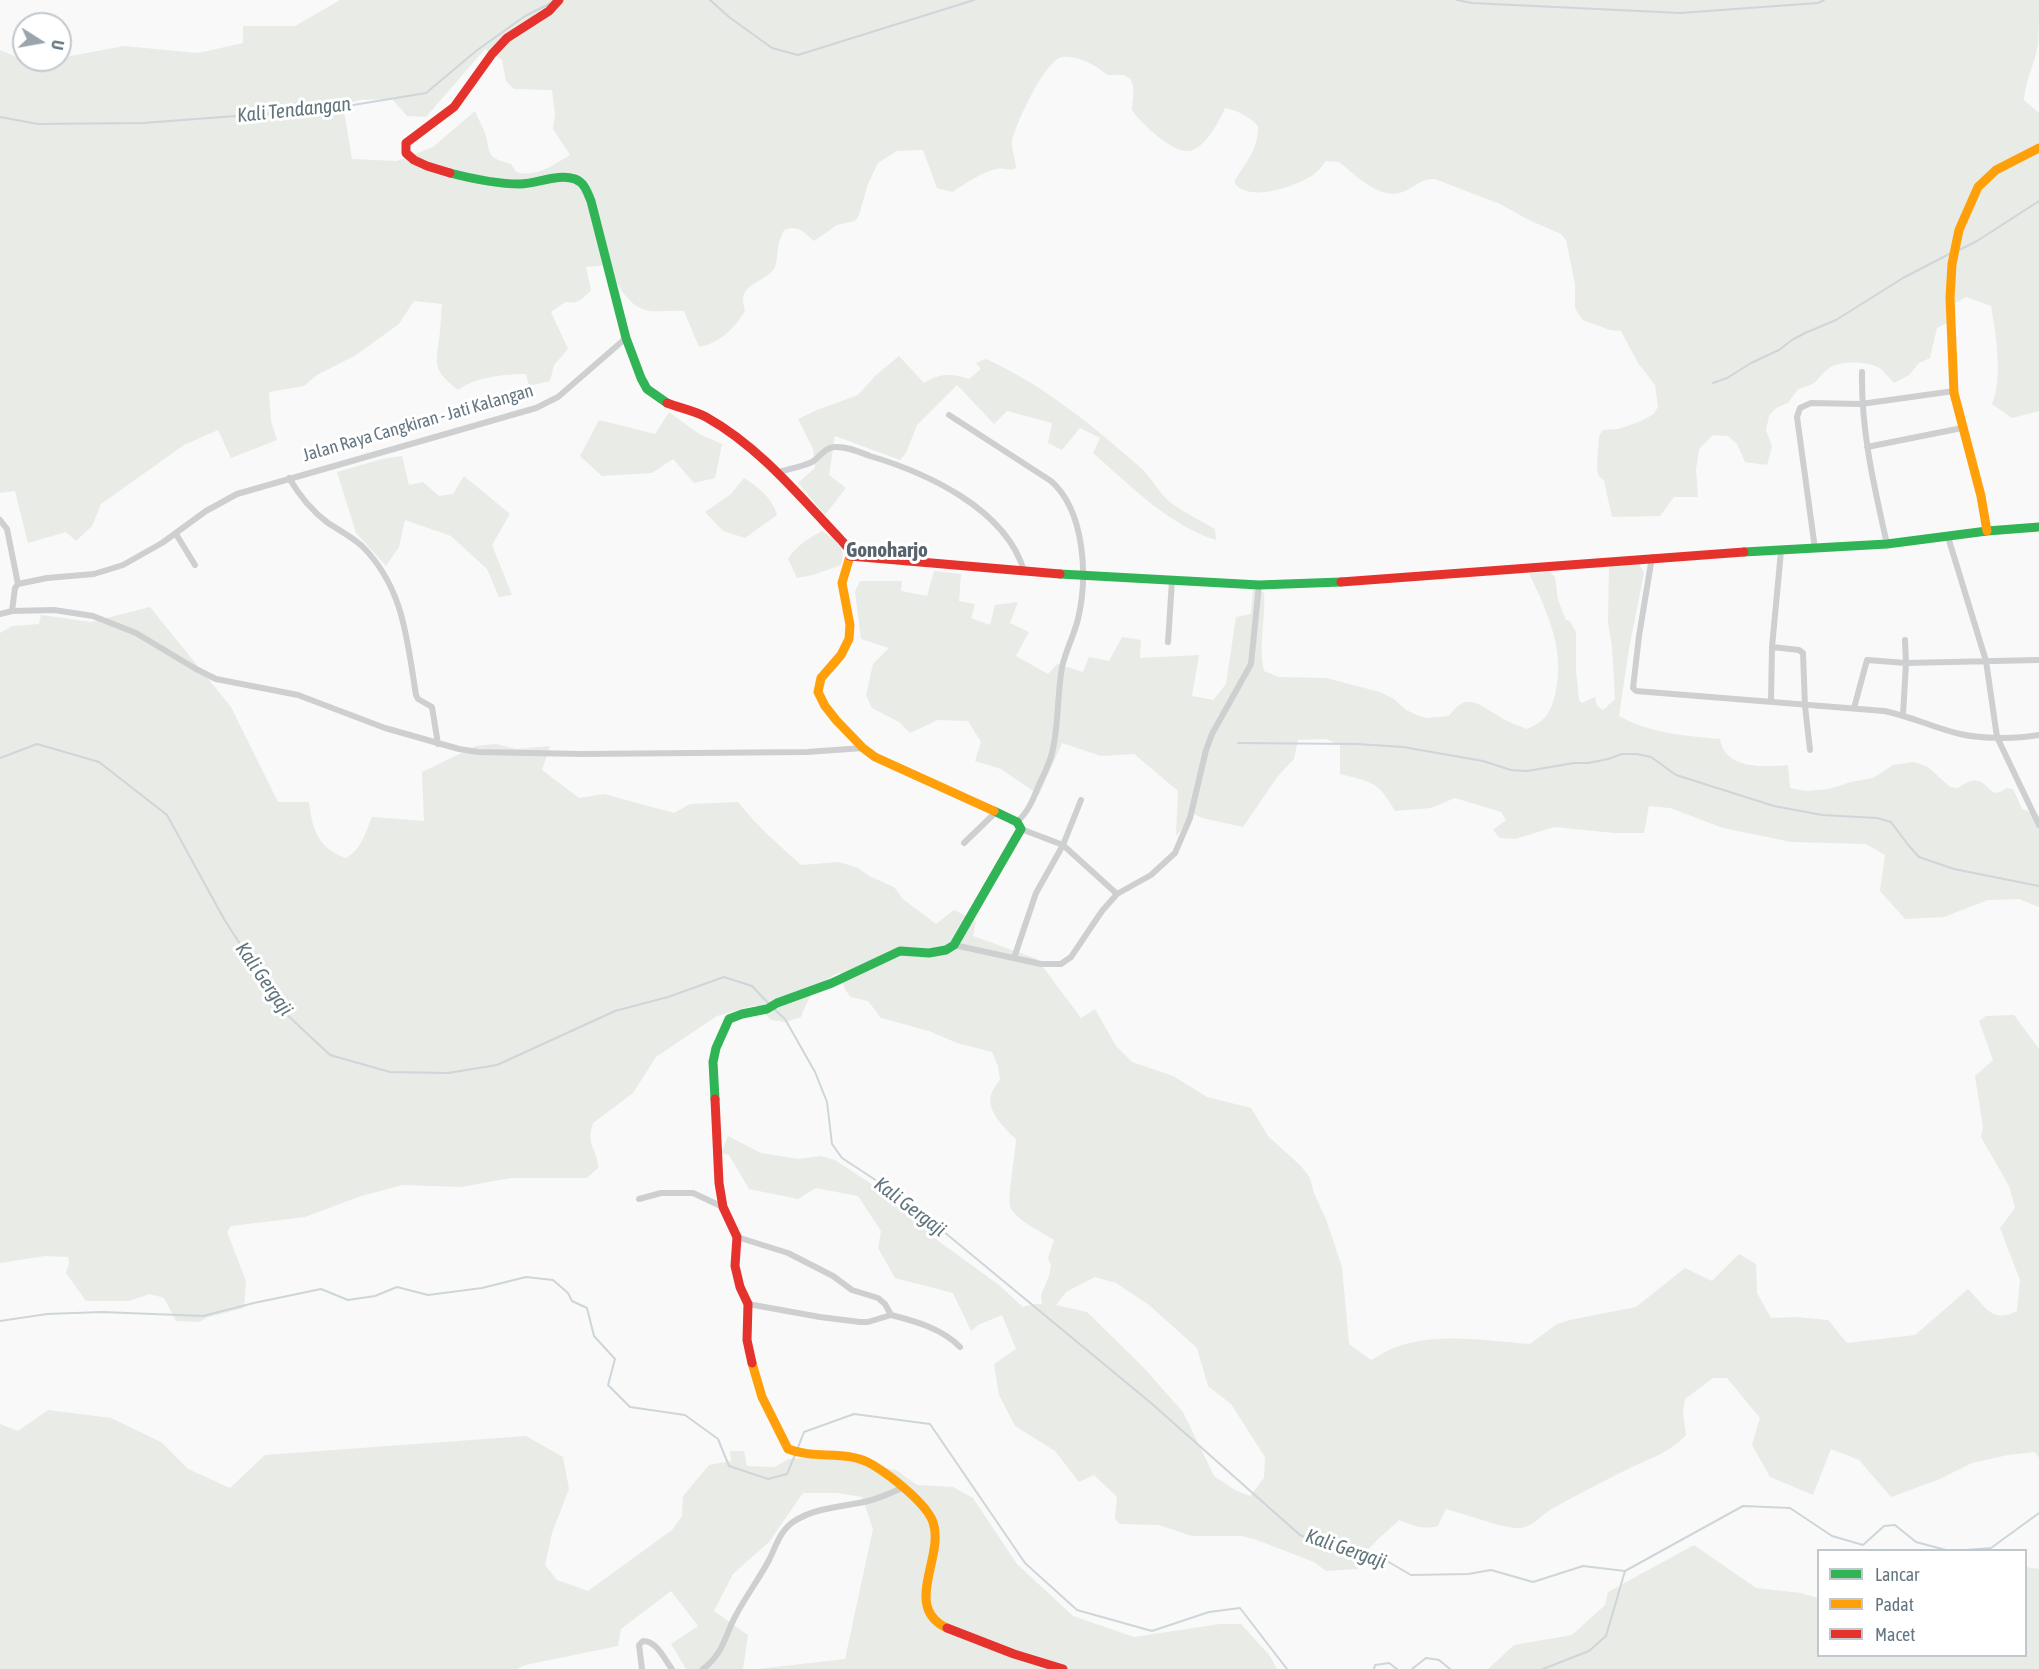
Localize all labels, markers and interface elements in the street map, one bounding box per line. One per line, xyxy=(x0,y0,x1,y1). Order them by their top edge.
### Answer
north arrow xyxy=(12,12,72,72)
text: U xyxy=(48,39,67,51)
water label: Kali Tendangan xyxy=(236,92,352,128)
street label: Jalan Raya Cangkiran - Jati Kalangan xyxy=(300,380,536,466)
district label: Gonoharjo xyxy=(846,537,928,563)
water label: Kali Gergaji xyxy=(230,938,298,1020)
water label: Kali Gergaji xyxy=(869,1172,951,1242)
water label: Kali Gergaji xyxy=(1302,1524,1390,1574)
legend xyxy=(1817,1549,2027,1657)
text: Lancar xyxy=(1875,1564,1919,1585)
text: Padat xyxy=(1875,1594,1914,1615)
text: Macet xyxy=(1875,1624,1915,1645)

